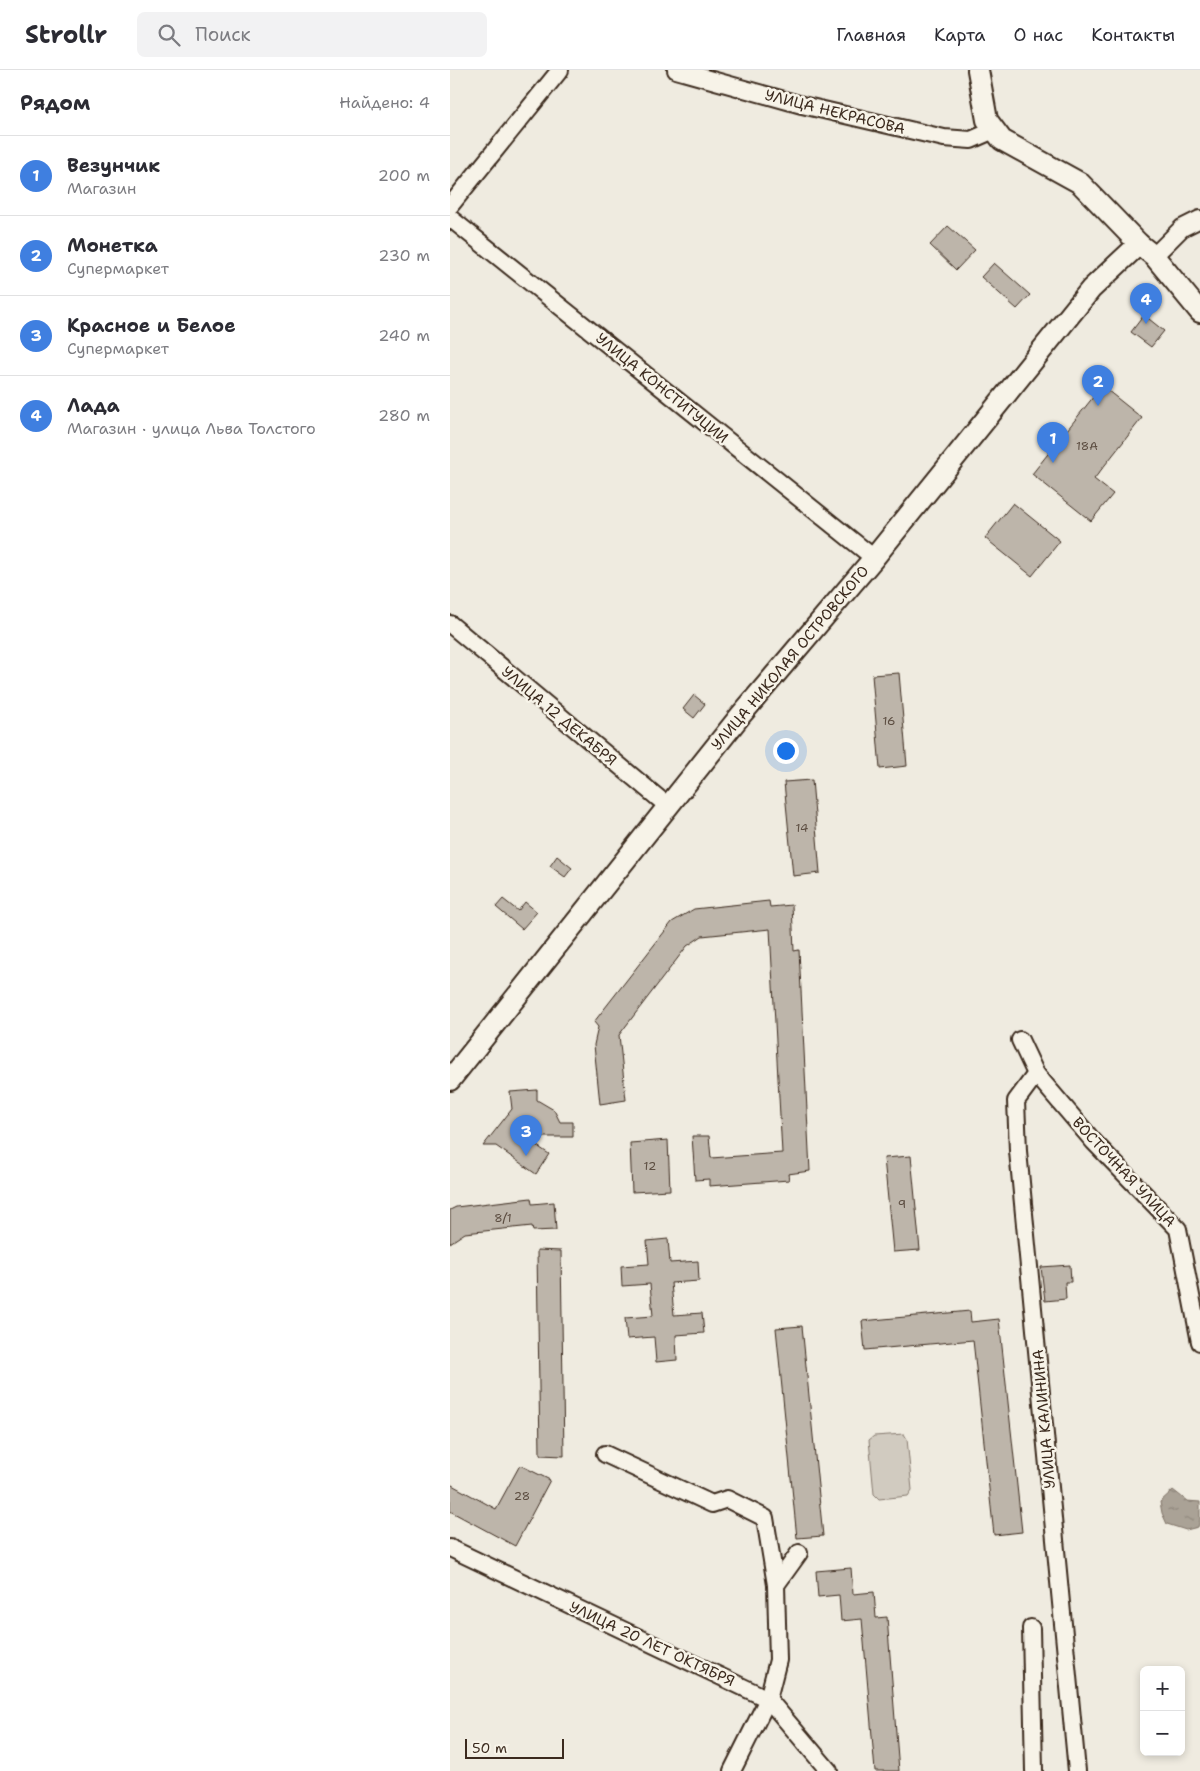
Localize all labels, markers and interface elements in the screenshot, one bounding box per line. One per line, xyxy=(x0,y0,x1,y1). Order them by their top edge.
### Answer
search box xyxy=(137,12,487,57)
text: Strollr xyxy=(25,19,107,51)
icon: search xyxy=(155,21,183,49)
text: Поиск xyxy=(195,22,251,47)
text: Главная xyxy=(836,23,906,47)
text: Карта xyxy=(934,23,986,47)
text: О нас xyxy=(1014,23,1063,47)
text: Контакты xyxy=(1091,23,1175,47)
street label: УЛИЦА НЕКРАСОВА xyxy=(763,85,907,139)
text: Рядом xyxy=(20,89,90,117)
text: Найдено: 4 xyxy=(339,92,430,113)
text: Везунчик xyxy=(67,153,160,178)
text: 1 xyxy=(32,165,40,186)
text: 200 m xyxy=(378,165,430,186)
text: Магазин xyxy=(67,178,136,199)
text: Монетка xyxy=(67,233,158,258)
text: 2 xyxy=(30,245,42,266)
text: 230 m xyxy=(378,245,430,266)
text: Супермаркет xyxy=(67,258,169,279)
pin: 4 xyxy=(1130,283,1162,324)
text: Красное и Белое xyxy=(67,313,236,338)
text: 3 xyxy=(30,325,42,346)
text: 240 m xyxy=(378,325,430,346)
street label: УЛИЦА КОНСТИТУЦИИ xyxy=(592,328,732,448)
text: Супермаркет xyxy=(67,338,169,359)
pin: 2 xyxy=(1082,365,1114,406)
text: Лада xyxy=(67,393,120,418)
text: 4 xyxy=(30,405,42,426)
text: 280 m xyxy=(378,405,430,426)
text: Магазин · улица Льва Толстого xyxy=(67,418,316,439)
pin: 1 xyxy=(1037,422,1069,463)
house number: 18А xyxy=(1076,438,1098,454)
street label: УЛИЦА НИКОЛАЯ ОСТРОВСКОГО xyxy=(707,561,873,755)
street label: УЛИЦА 12 ДЕКАБРЯ xyxy=(497,662,621,770)
house number: 16 xyxy=(882,713,896,729)
your location xyxy=(773,738,799,764)
house number: 14 xyxy=(796,820,808,836)
street label: ВОСТОЧНАЯ УЛИЦА xyxy=(1068,1113,1180,1231)
pin: 3 xyxy=(510,1115,542,1156)
house number: 12 xyxy=(644,1158,656,1174)
house number: 9 xyxy=(898,1196,906,1212)
house number: 8/1 xyxy=(494,1210,512,1226)
street label: УЛИЦА КАЛИНИНА xyxy=(1028,1348,1060,1489)
house number: 28 xyxy=(514,1488,530,1504)
street label: УЛИЦА 20 ЛЕТ ОКТЯБРЯ xyxy=(566,1597,738,1691)
map controls xyxy=(1140,1666,1185,1756)
button: + xyxy=(1140,1666,1185,1711)
button: − xyxy=(1140,1711,1185,1756)
scale bar xyxy=(465,1736,564,1759)
text: 50 m xyxy=(472,1739,507,1757)

